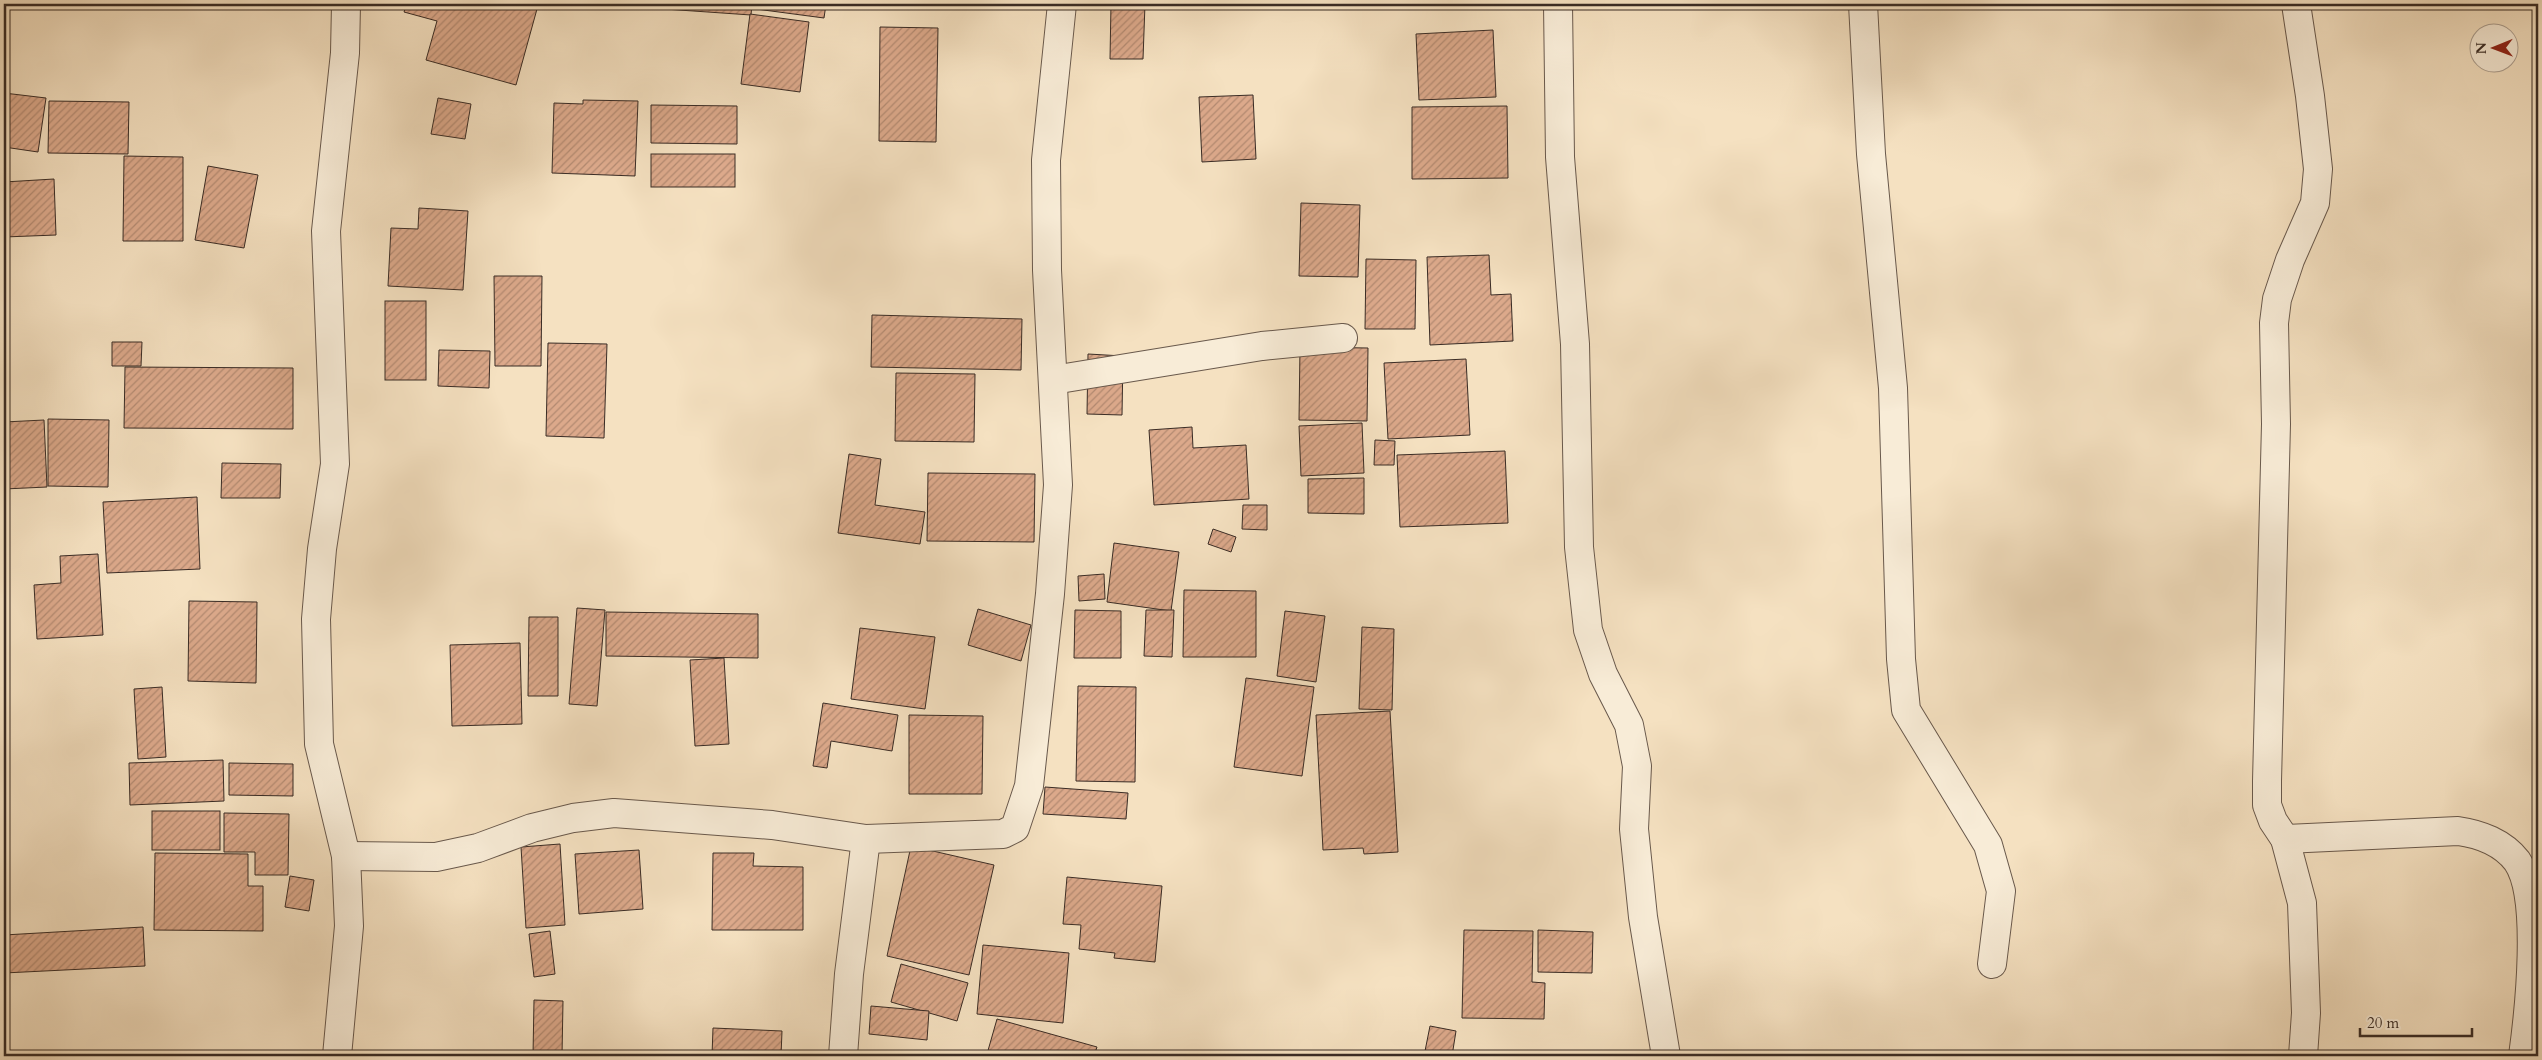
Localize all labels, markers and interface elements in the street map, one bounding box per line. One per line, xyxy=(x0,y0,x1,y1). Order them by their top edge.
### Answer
north arrow xyxy=(2470,22,2520,72)
text: N xyxy=(2472,42,2491,54)
scale bar xyxy=(2360,1005,2472,1037)
text: 20 m xyxy=(2367,1013,2399,1033)

